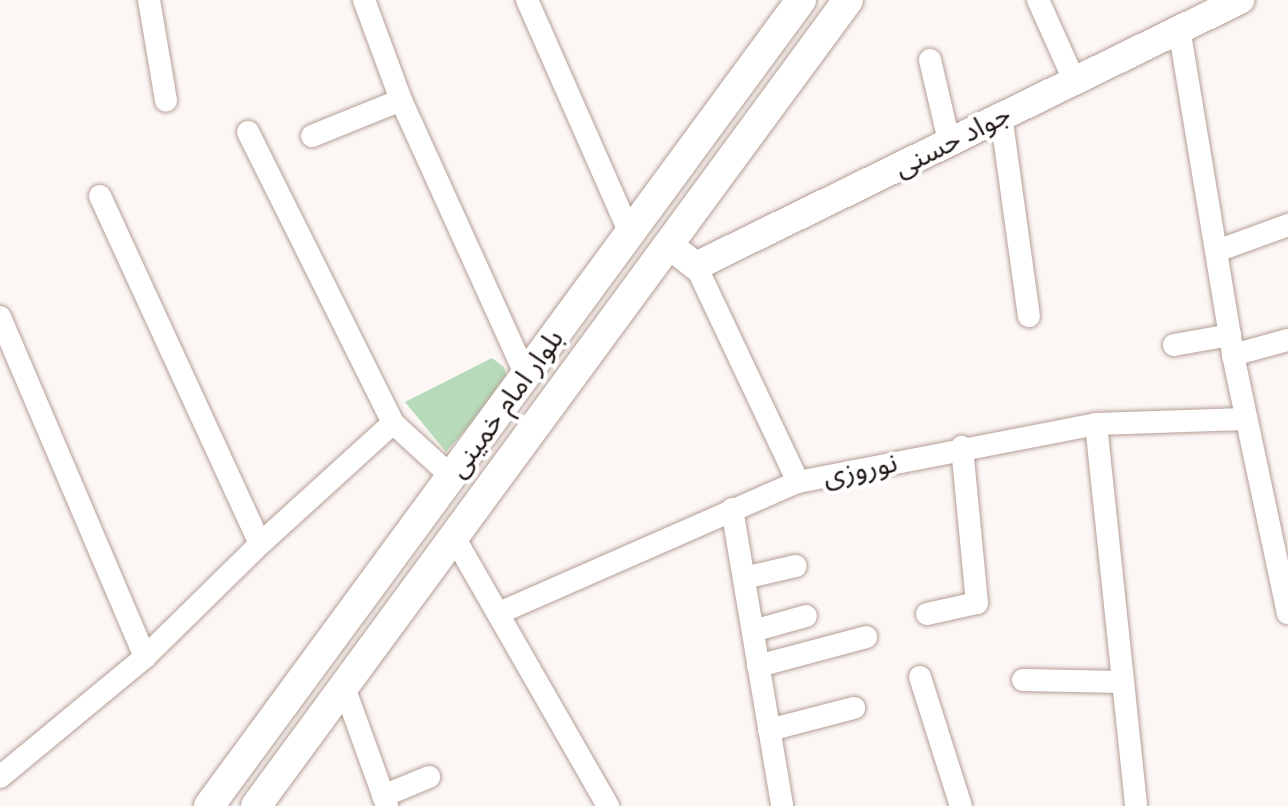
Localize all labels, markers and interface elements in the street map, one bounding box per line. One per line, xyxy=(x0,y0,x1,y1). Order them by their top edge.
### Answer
street label: جواد حسنی xyxy=(888,96,1016,184)
street label: بلوار امام خمینی xyxy=(440,322,570,484)
street label: نوروزی xyxy=(820,445,900,493)

